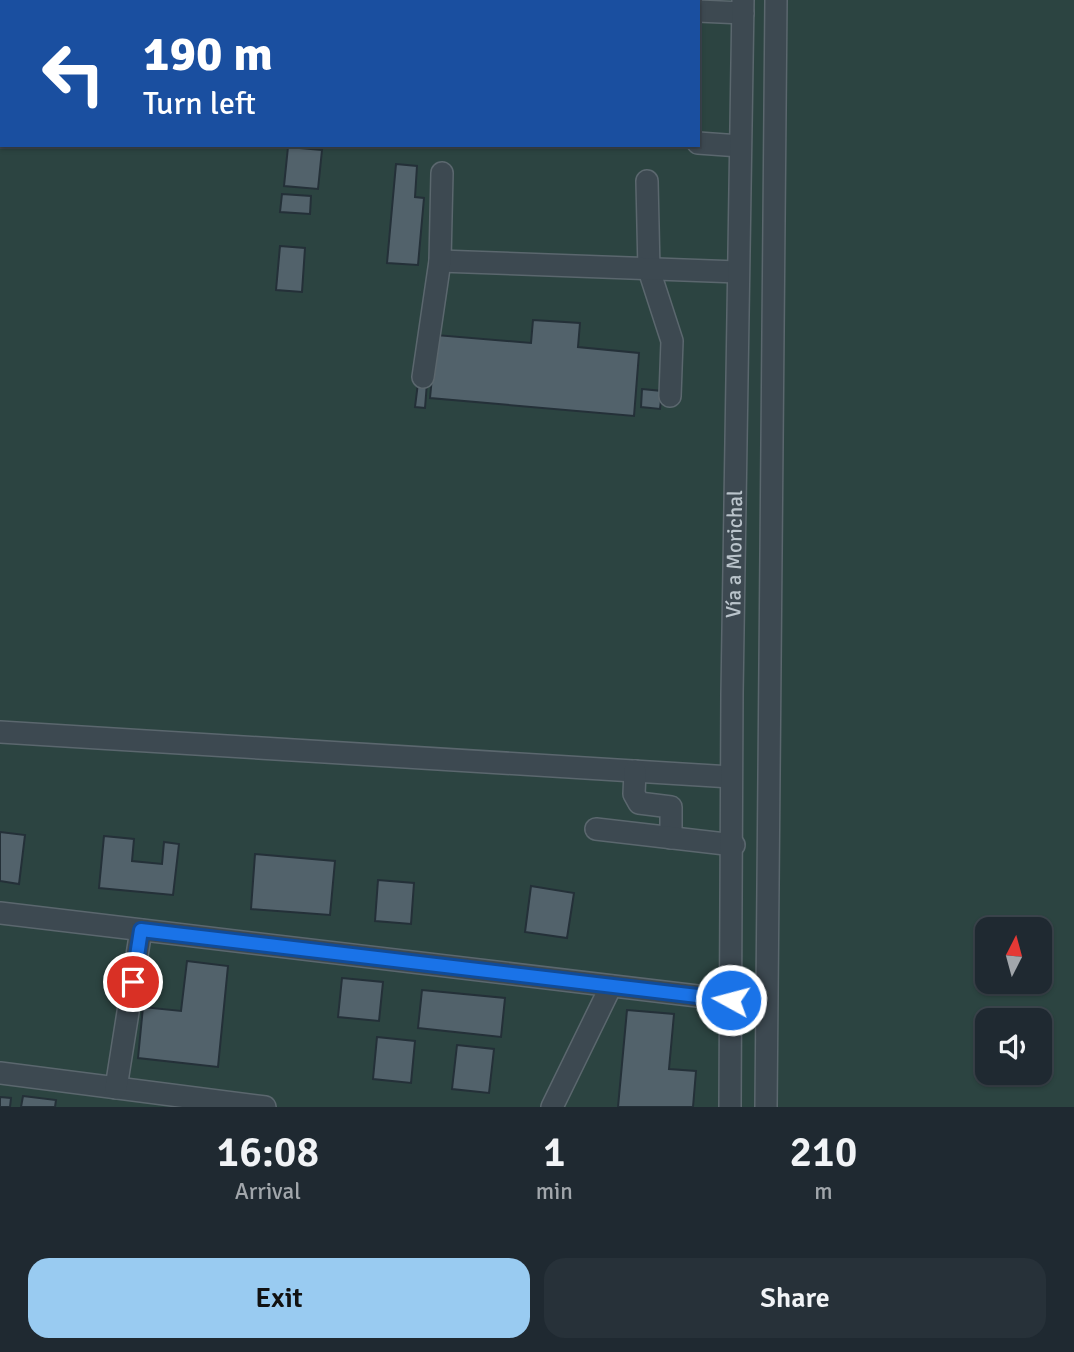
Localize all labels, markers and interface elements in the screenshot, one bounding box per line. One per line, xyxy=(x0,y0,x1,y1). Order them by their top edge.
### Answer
text: 190 m xyxy=(143,24,273,84)
icon: left xyxy=(28,28,119,119)
text: Turn left xyxy=(143,84,256,123)
street label: Vía a Morichal xyxy=(720,490,748,618)
north arrow xyxy=(975,917,1052,994)
map controls xyxy=(975,917,1052,1085)
pin xyxy=(103,952,163,1012)
icon: arrive xyxy=(114,963,152,1001)
position arrow xyxy=(694,963,768,1037)
button: sound xyxy=(975,1008,1052,1085)
text: 16:08 xyxy=(217,1127,319,1178)
text: 1 xyxy=(543,1127,566,1178)
text: 210 xyxy=(789,1127,857,1178)
text: Arrival xyxy=(235,1177,301,1206)
text: min xyxy=(536,1177,573,1206)
text: m xyxy=(814,1177,833,1206)
button: Exit xyxy=(28,1258,530,1338)
button: Share xyxy=(544,1258,1046,1338)

